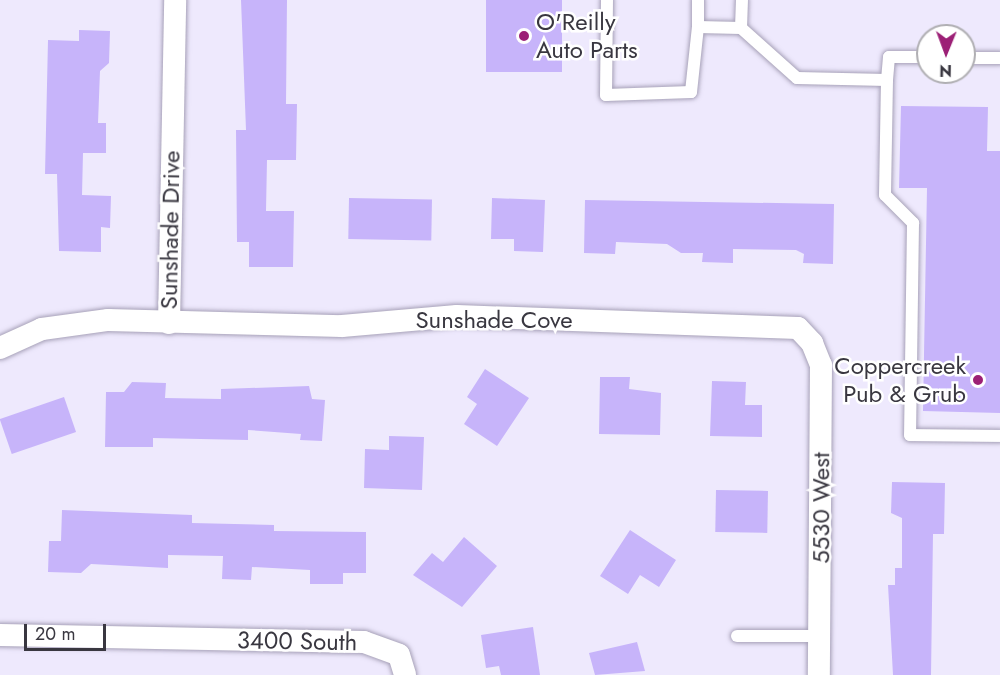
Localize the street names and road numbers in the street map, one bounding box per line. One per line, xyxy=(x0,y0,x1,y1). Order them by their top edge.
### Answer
street label: Sunshade Drive xyxy=(154,150,186,310)
street label: Sunshade Cove xyxy=(415,306,573,334)
street label: 5530 West xyxy=(807,452,835,564)
street label: 3400 South xyxy=(237,626,357,656)

